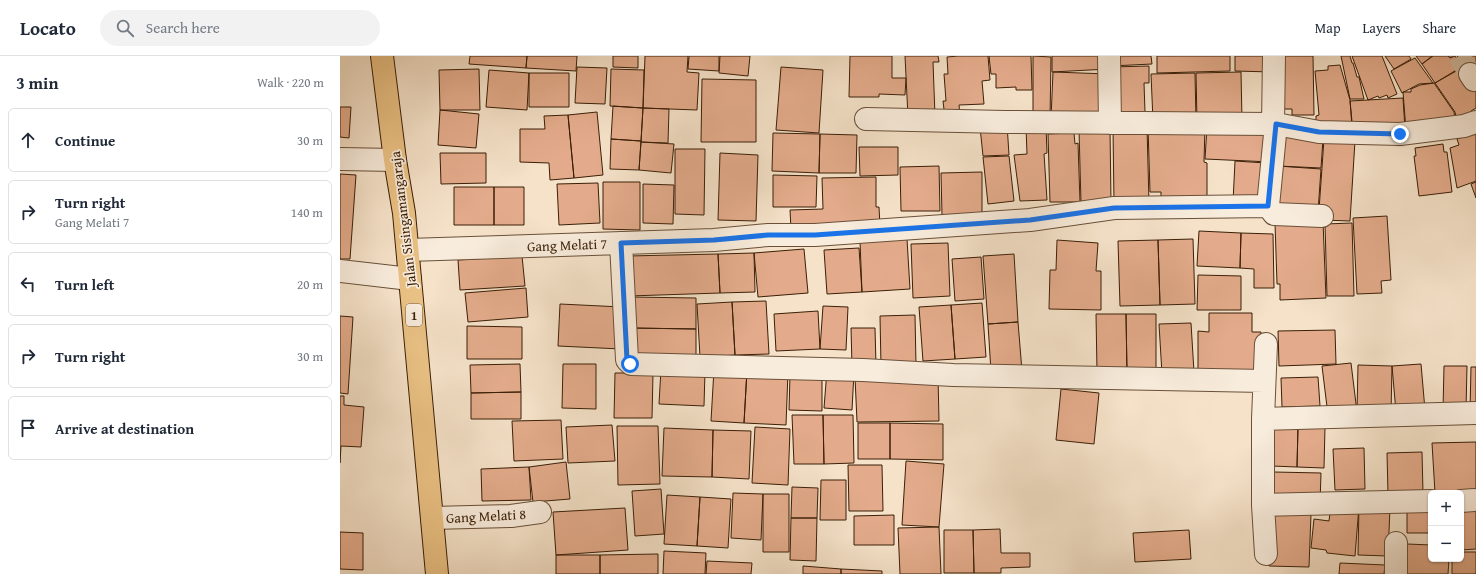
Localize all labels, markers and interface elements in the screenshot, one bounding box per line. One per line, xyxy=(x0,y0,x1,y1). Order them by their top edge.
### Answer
search box xyxy=(100,10,380,46)
text: Locato xyxy=(20,14,76,42)
icon: search xyxy=(114,17,136,39)
text: Search here xyxy=(146,17,220,38)
text: Map xyxy=(1315,18,1341,38)
text: Layers xyxy=(1363,18,1401,38)
text: Share xyxy=(1423,18,1456,38)
text: 3 min xyxy=(16,70,58,95)
text: Walk · 220 m xyxy=(257,73,324,92)
route end xyxy=(1391,125,1409,143)
icon: ahead xyxy=(17,129,39,151)
text: Continue xyxy=(55,130,116,151)
text: 30 m xyxy=(297,131,323,150)
street label: Jalan Sisingamangaraja xyxy=(385,150,421,290)
text: Turn right xyxy=(55,192,126,213)
icon: right xyxy=(17,201,39,223)
text: 140 m xyxy=(291,203,323,222)
text: Gang Melati 7 xyxy=(55,213,129,232)
street label: Gang Melati 7 xyxy=(527,234,608,256)
icon: left xyxy=(17,273,39,295)
text: Turn left xyxy=(55,274,114,295)
text: 20 m xyxy=(297,275,323,294)
road number: 1 xyxy=(406,304,422,326)
icon: right xyxy=(17,345,39,367)
text: Turn right xyxy=(55,346,126,367)
text: 30 m xyxy=(297,347,323,366)
route start xyxy=(621,355,639,373)
icon: arrive xyxy=(17,417,39,439)
text: Arrive at destination xyxy=(55,418,194,439)
map controls xyxy=(1428,490,1464,562)
button: + xyxy=(1428,490,1464,526)
street label: Gang Melati 8 xyxy=(445,504,527,528)
button: − xyxy=(1428,526,1464,562)

